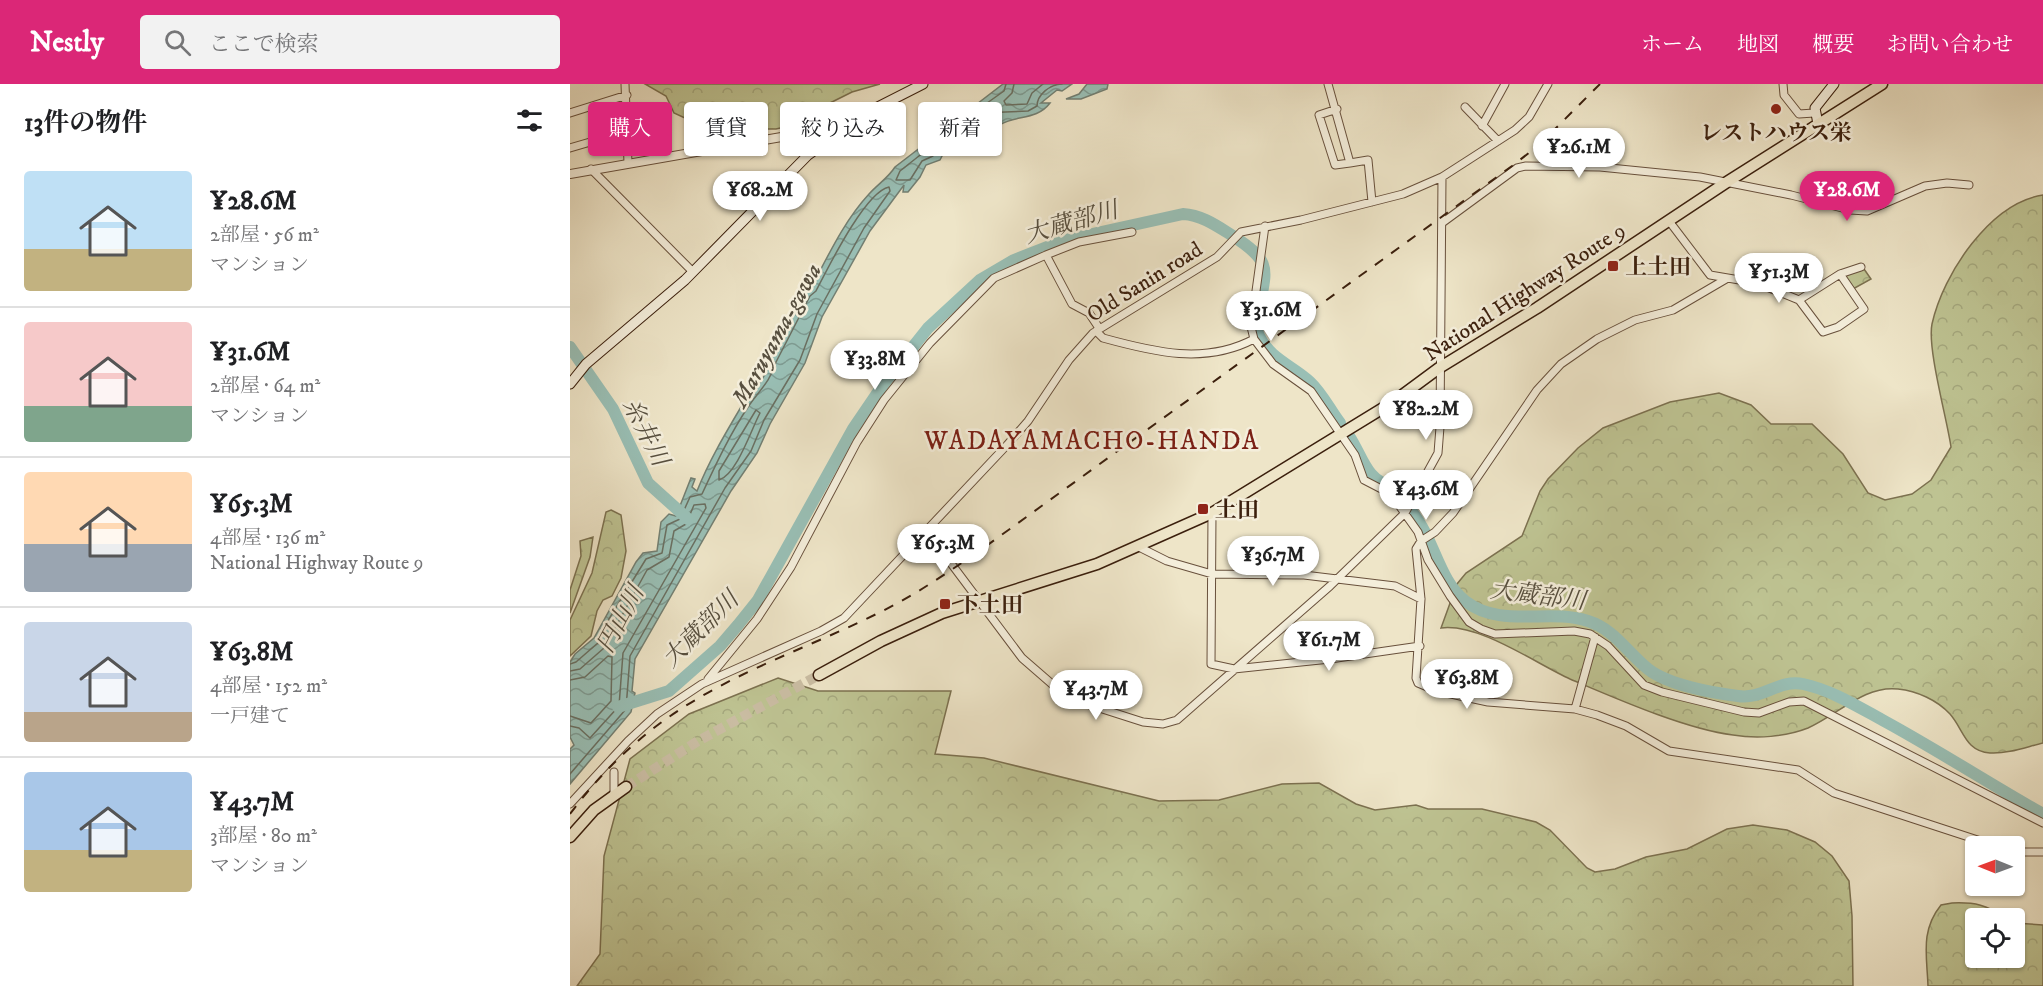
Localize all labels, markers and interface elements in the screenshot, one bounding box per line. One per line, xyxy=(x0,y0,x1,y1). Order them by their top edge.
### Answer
search box xyxy=(140,15,560,69)
text: Nestly xyxy=(30,25,104,60)
icon: search xyxy=(161,26,194,59)
text: ここで検索 xyxy=(209,31,319,58)
text: ホーム xyxy=(1641,32,1704,58)
text: 地図 xyxy=(1737,32,1779,58)
text: 概要 xyxy=(1812,32,1854,58)
text: お問い合わせ xyxy=(1887,32,2013,58)
chip: 購入 xyxy=(588,102,672,156)
chip: 賃貸 xyxy=(684,102,768,156)
chip: 絞り込み xyxy=(780,102,906,156)
chip: 新着 xyxy=(918,102,1002,156)
marker: レストハウス栄 xyxy=(1769,102,1783,116)
icon: filters xyxy=(513,104,546,137)
text: 13件の物件 xyxy=(24,107,147,140)
place label: レストハウス栄 xyxy=(1700,120,1852,147)
pin: ¥26.1M xyxy=(1530,128,1628,179)
text: ¥26.1M xyxy=(1547,135,1611,160)
pin: ¥68.2M xyxy=(711,171,809,222)
pin: ¥28.6M xyxy=(1798,171,1896,222)
text: ¥68.2M xyxy=(727,178,793,203)
text: ¥28.6M xyxy=(1814,178,1880,203)
text: ¥28.6M xyxy=(210,185,297,218)
water label: 大蔵部川 xyxy=(1021,194,1124,251)
icon: home xyxy=(72,195,144,267)
street label: National Highway Route 9 xyxy=(1419,217,1631,368)
text: 2部屋 · 56 m² xyxy=(210,223,319,248)
street label: Old Sanin road xyxy=(1082,236,1208,328)
text: マンション xyxy=(210,253,309,278)
pin: ¥51.3M xyxy=(1730,253,1828,304)
place label: 上土田 xyxy=(1625,254,1691,281)
water label: Maruyama-gawa xyxy=(724,258,829,414)
marker: 上土田 xyxy=(1606,259,1620,273)
text: ¥51.3M xyxy=(1748,260,1810,285)
pin: ¥31.6M xyxy=(1222,291,1320,342)
text: ¥31.6M xyxy=(1240,298,1302,323)
text: ¥31.6M xyxy=(210,336,290,369)
pin: ¥33.8M xyxy=(826,340,924,391)
icon: home xyxy=(72,346,144,418)
text: ¥33.8M xyxy=(844,347,906,372)
text: 2部屋 · 64 m² xyxy=(210,374,320,399)
pin: ¥82.2M xyxy=(1377,390,1475,441)
water label: 糸井川 xyxy=(615,394,676,474)
text: ¥82.2M xyxy=(1393,397,1459,422)
text: マンション xyxy=(210,404,309,429)
district label: WADAYAMACHO-HANDA xyxy=(923,425,1260,458)
pin: ¥43.6M xyxy=(1377,470,1475,521)
text: ¥43.6M xyxy=(1393,477,1459,502)
text: ¥65.3M xyxy=(210,488,293,521)
icon: home xyxy=(72,496,144,568)
place label: 土田 xyxy=(1215,497,1259,524)
marker: 土田 xyxy=(1196,502,1210,516)
pin: ¥65.3M xyxy=(894,524,992,575)
text: 4部屋 · 136 m² xyxy=(210,526,325,551)
text: ¥65.3M xyxy=(911,531,975,556)
pin: ¥36.7M xyxy=(1224,536,1322,587)
text: ¥36.7M xyxy=(1241,543,1305,568)
text: National Highway Route 9 xyxy=(210,551,424,576)
water label: 大蔵部川 xyxy=(1488,575,1590,617)
water label: 円山川 xyxy=(591,578,652,658)
water label: 大蔵部川 xyxy=(656,583,747,674)
place label: 下土田 xyxy=(957,592,1023,619)
marker: 下土田 xyxy=(938,597,952,611)
pin: ¥61.7M xyxy=(1280,621,1378,672)
text: ¥61.7M xyxy=(1297,628,1361,653)
text: ¥63.8M xyxy=(210,636,294,669)
icon: home xyxy=(72,646,144,718)
pin: ¥63.8M xyxy=(1418,659,1516,710)
text: ¥63.8M xyxy=(1435,666,1499,691)
pin: ¥43.7M xyxy=(1047,670,1145,721)
text: 4部屋 · 152 m² xyxy=(210,674,327,699)
text: ¥43.7M xyxy=(1064,677,1128,702)
text: 一戸建て xyxy=(210,704,290,729)
text: ¥43.7M xyxy=(210,786,294,819)
icon: home xyxy=(72,796,144,868)
text: 3部屋 · 80 m² xyxy=(210,824,317,849)
north arrow xyxy=(1965,836,2025,896)
map controls xyxy=(1965,836,2025,968)
text: マンション xyxy=(210,854,309,879)
button: locate xyxy=(1965,908,2025,968)

